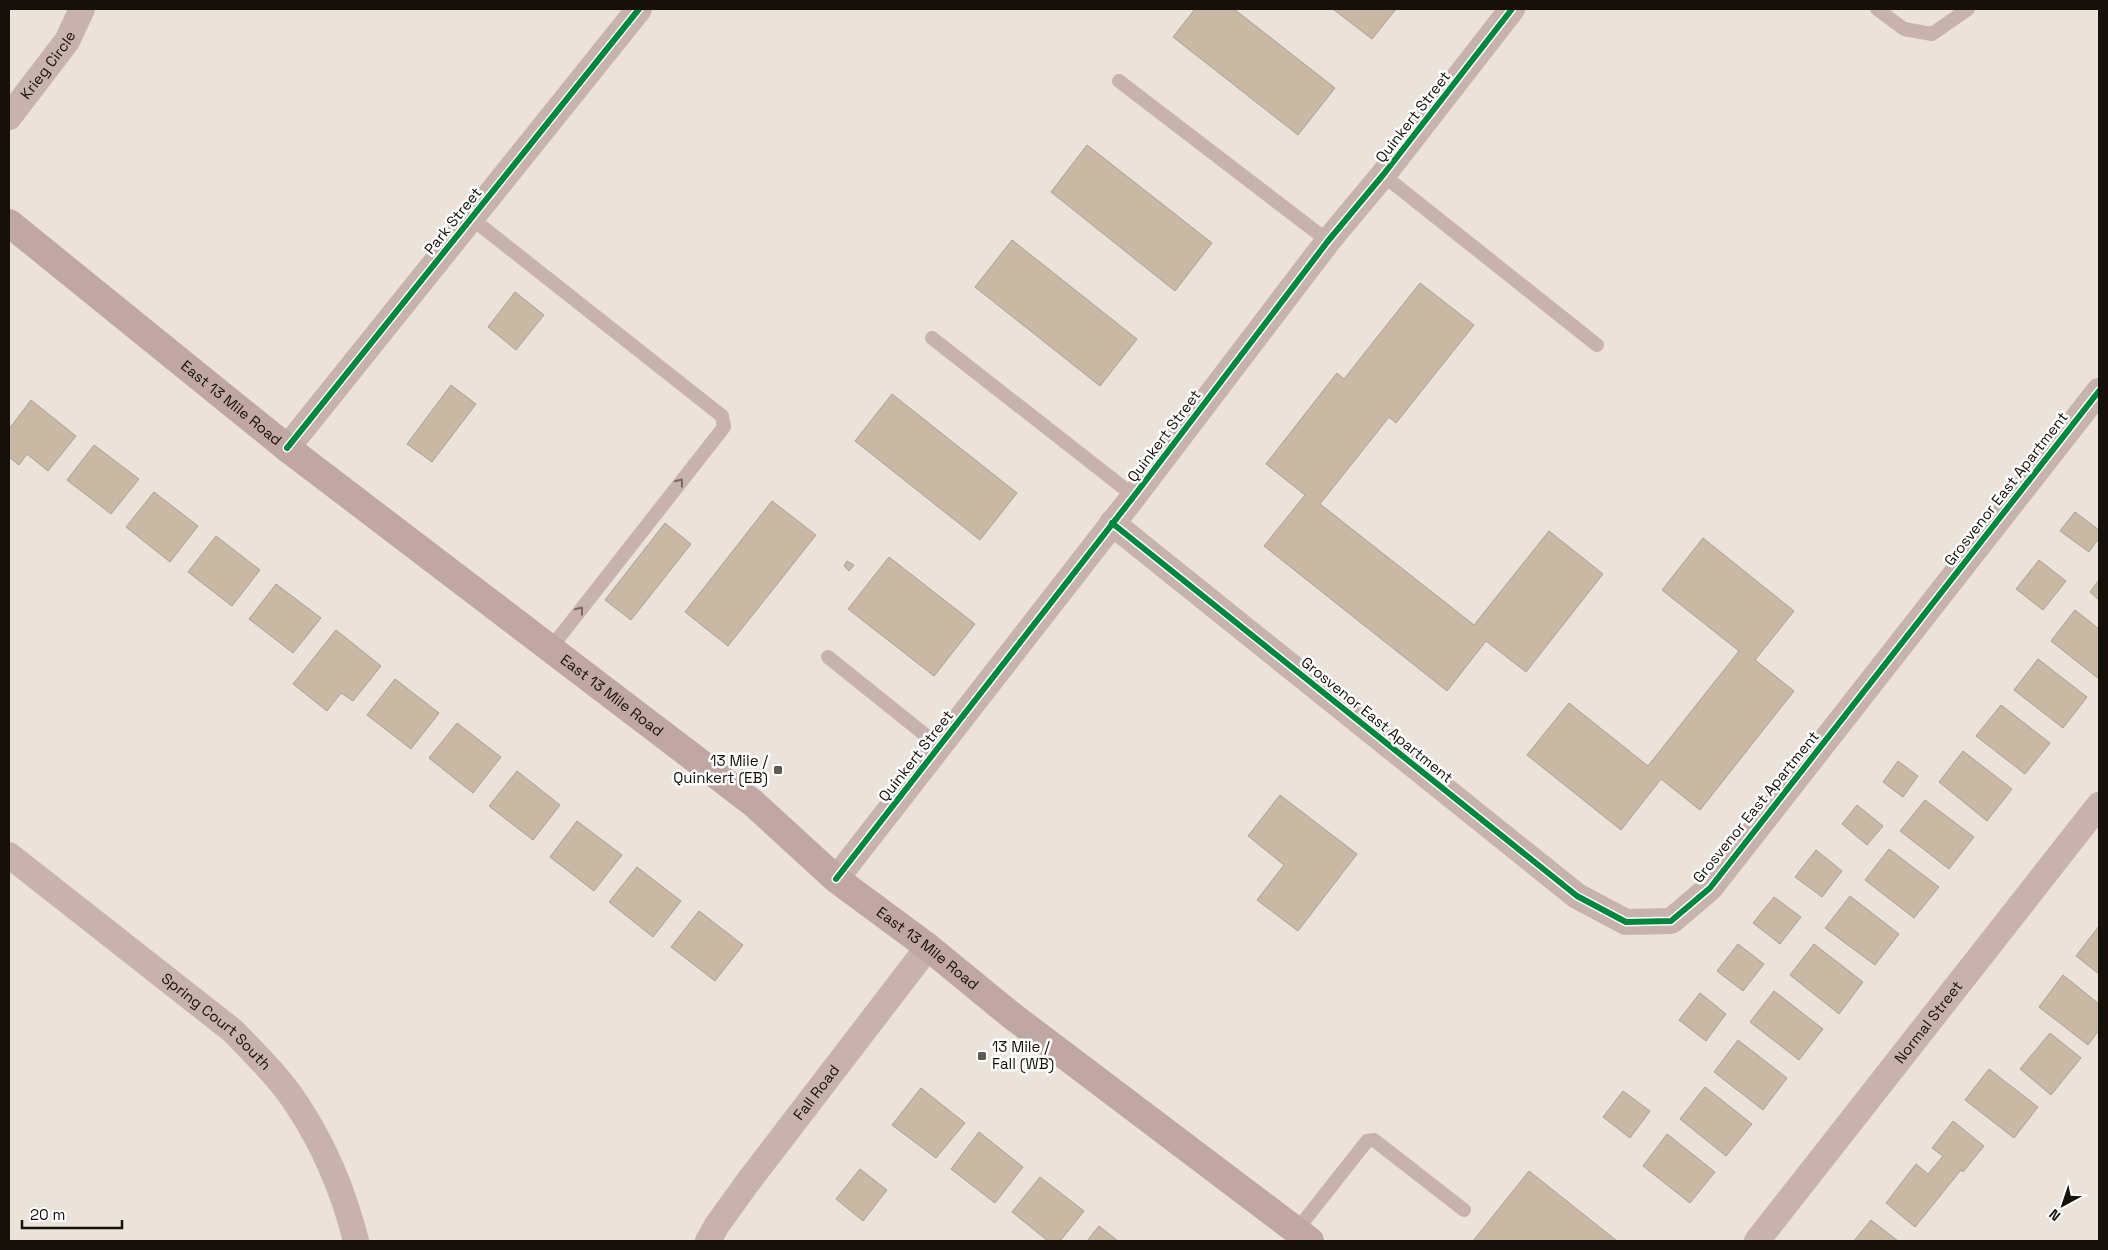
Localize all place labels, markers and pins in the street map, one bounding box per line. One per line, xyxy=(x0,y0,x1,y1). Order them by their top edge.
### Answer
place label: 13 Mile / Quinkert (EB) xyxy=(673,751,768,788)
marker: 13 Mile / Quinkert (EB) xyxy=(772,764,784,776)
place label: 13 Mile / Fall (WB) xyxy=(992,1037,1054,1074)
marker: 13 Mile / Fall (WB) xyxy=(976,1050,988,1062)

